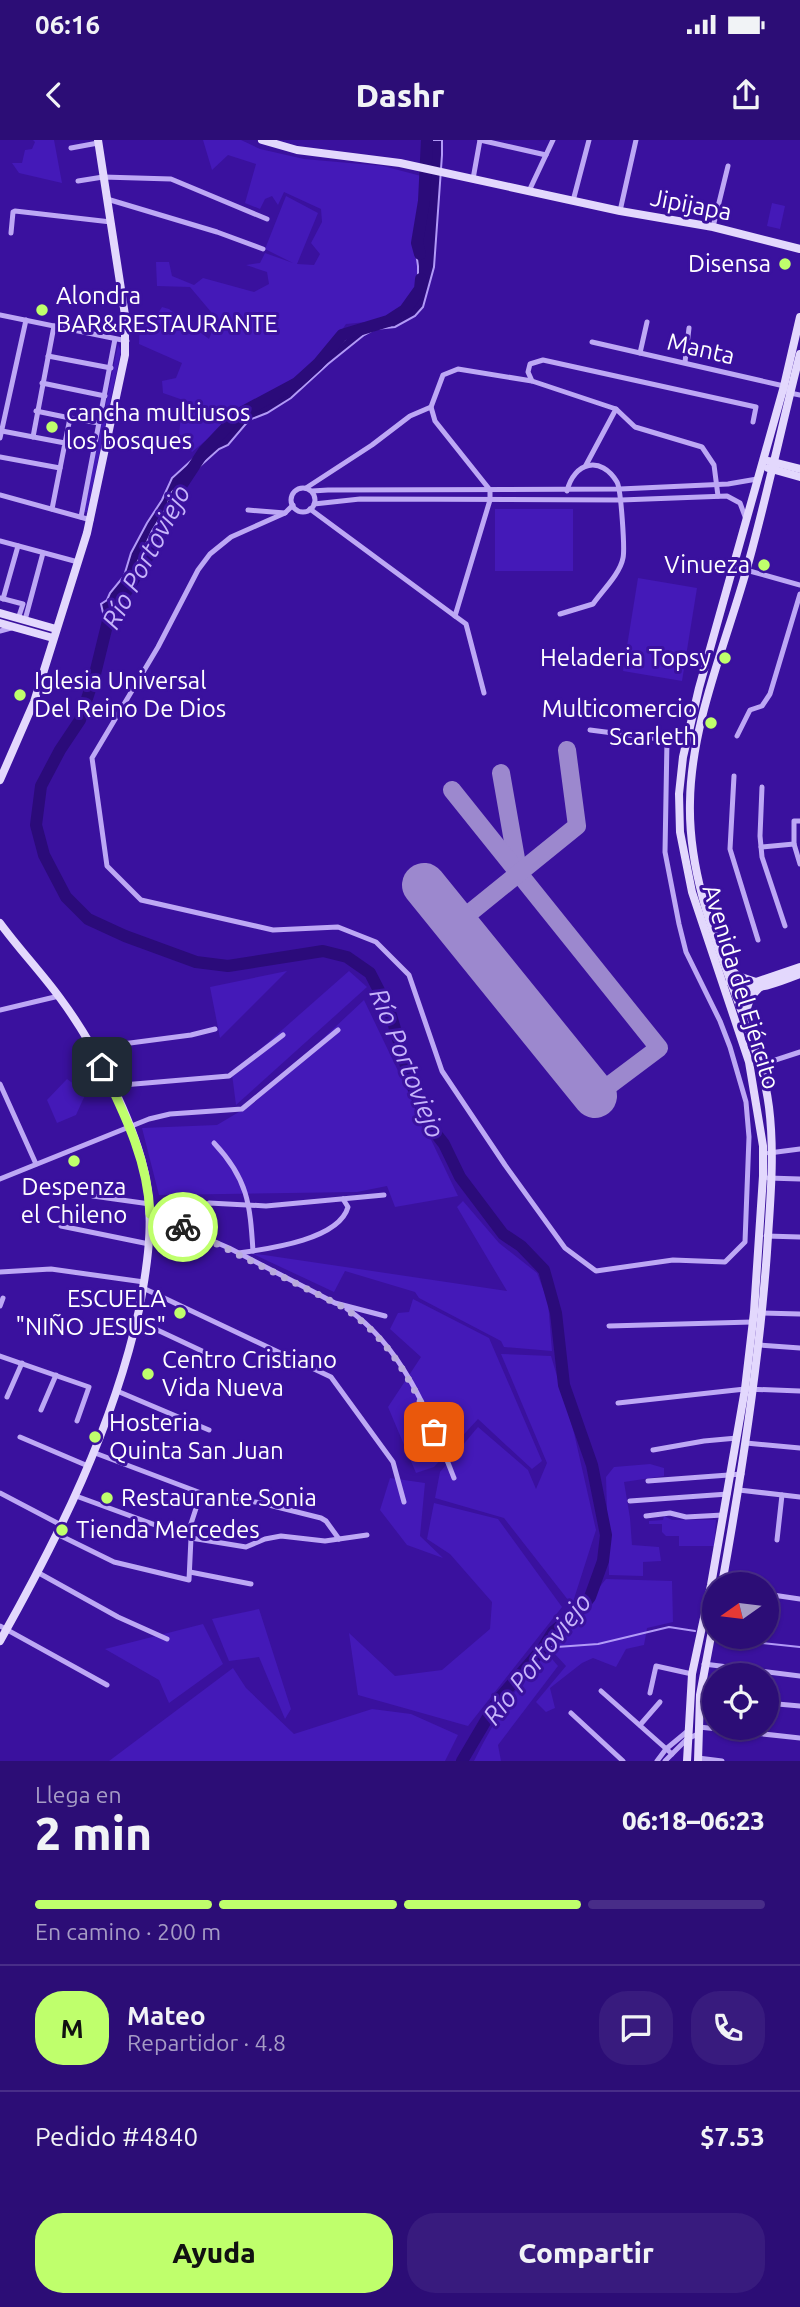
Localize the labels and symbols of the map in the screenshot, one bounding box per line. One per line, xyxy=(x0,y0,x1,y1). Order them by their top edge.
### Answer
street label: Jipijapa xyxy=(648,183,734,226)
place label: Disensa xyxy=(688,250,771,277)
marker: Disensa xyxy=(777,256,793,272)
place label: Alondra BAR&RESTAURANTE xyxy=(56,282,278,337)
marker: Alondra BAR&RESTAURANTE xyxy=(34,302,50,318)
street label: Manta xyxy=(665,328,738,369)
place label: cancha multiusos los bosques xyxy=(66,399,250,454)
marker: cancha multiusos los bosques xyxy=(44,419,60,435)
water label: Río Portoviejo xyxy=(96,480,195,633)
place label: Vinueza xyxy=(664,551,750,578)
marker: Vinueza xyxy=(756,557,772,573)
place label: Heladeria Topsy xyxy=(540,644,711,671)
marker: Heladeria Topsy xyxy=(717,650,733,666)
place label: Iglesia Universal Del Reino De Dios xyxy=(34,667,226,722)
marker: Iglesia Universal Del Reino De Dios xyxy=(12,687,28,703)
place label: Multicomercio Scarleth xyxy=(542,695,697,750)
marker: Multicomercio Scarleth xyxy=(703,715,719,731)
street label: Avenida del Ejército xyxy=(697,881,785,1093)
water label: Río Portoviejo xyxy=(364,984,451,1142)
pin xyxy=(72,1037,132,1097)
marker: Despenza el Chileno xyxy=(66,1153,82,1169)
place label: Despenza el Chileno xyxy=(21,1173,127,1228)
courier xyxy=(148,1192,218,1262)
place label: ESCUELA "NIÑO JESUS" xyxy=(15,1285,166,1340)
marker: ESCUELA "NIÑO JESUS" xyxy=(172,1305,188,1321)
place label: Centro Cristiano Vida Nueva xyxy=(162,1346,337,1401)
marker: Centro Cristiano Vida Nueva xyxy=(140,1366,156,1382)
pin xyxy=(404,1402,464,1462)
place label: Hosteria Quinta San Juan xyxy=(109,1409,284,1464)
marker: Hosteria Quinta San Juan xyxy=(87,1429,103,1445)
place label: Restaurante Sonia xyxy=(121,1484,317,1511)
marker: Restaurante Sonia xyxy=(99,1490,115,1506)
place label: Tienda Mercedes xyxy=(76,1516,260,1543)
marker: Tienda Mercedes xyxy=(54,1522,70,1538)
north arrow xyxy=(702,1572,779,1648)
water label: Río Portoviejo xyxy=(476,1587,597,1730)

